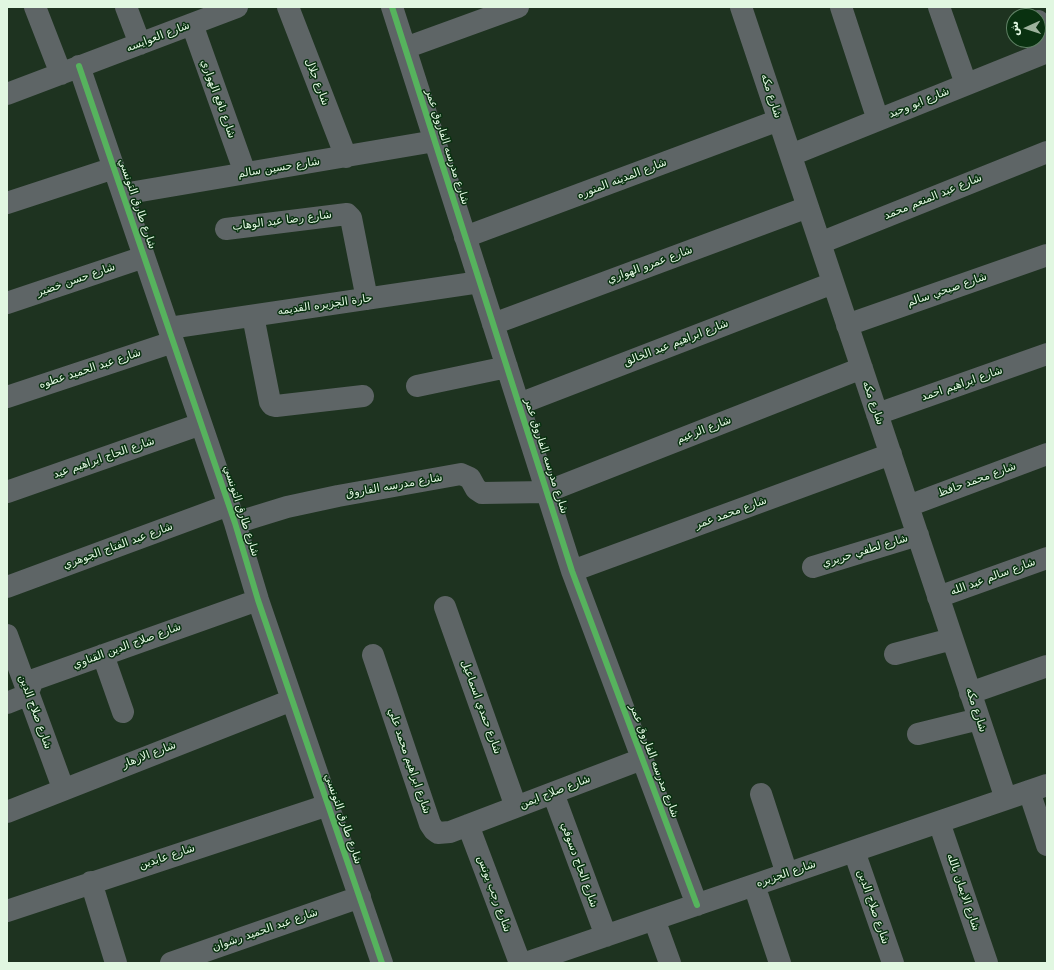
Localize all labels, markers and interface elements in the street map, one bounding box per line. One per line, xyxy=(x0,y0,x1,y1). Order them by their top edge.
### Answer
north arrow xyxy=(1006,8,1046,48)
street label: شارع العوايسه xyxy=(124,19,192,55)
text: ش xyxy=(1008,21,1021,37)
street label: شارع جلال xyxy=(302,57,332,107)
street label: شارع نافع الهواري xyxy=(198,58,238,140)
street label: شارع مكه xyxy=(758,72,784,120)
street label: شارع ابو وحيد xyxy=(887,85,951,121)
street label: شارع مدرسه الفاروق عمر xyxy=(422,88,472,206)
street label: شارع حسين سالم xyxy=(237,155,321,181)
street label: شارع المدينه المنوره xyxy=(575,156,669,202)
street label: شارع طارق التونسي xyxy=(115,157,159,251)
street label: شارع عبد المنعم محمد xyxy=(882,171,984,223)
street label: شارع رضا عبد الوهاب xyxy=(231,208,333,234)
street label: شارع عمرو الهواري xyxy=(606,243,694,287)
street label: شارع حسن خضير xyxy=(35,260,117,300)
street label: شارع صبحي سالم xyxy=(905,270,989,310)
street label: حارة الجزيره القديمه xyxy=(277,292,373,318)
street label: شارع ابراهيم عبد الخالق xyxy=(622,317,730,369)
street label: شارع عبد الحميد عطوه xyxy=(37,346,143,392)
street label: شارع ابراهيم احمد xyxy=(920,364,1004,404)
street label: شارع مكه xyxy=(859,379,887,427)
street label: شارع مدرسه الفاروق عمر xyxy=(521,397,571,515)
street label: شارع الزعيم xyxy=(675,414,733,446)
street label: شارع الحاج ابراهيم عيد xyxy=(52,434,156,482)
street label: شارع محمد حافظ xyxy=(936,460,1018,500)
street label: شارع طارق التونسي xyxy=(220,464,262,558)
street label: شارع مدرسه الفاروق xyxy=(345,471,443,501)
street label: شارع محمد عمر xyxy=(693,494,769,532)
street label: شارع عبد الفتاح الجوهري xyxy=(61,520,175,572)
street label: شارع لطفي حريري xyxy=(820,532,910,570)
street label: شارع سالم عبد الله xyxy=(949,555,1037,599)
street label: شارع صلاح الدين القناوي xyxy=(71,620,183,672)
street label: شارع حمدي اسماعيل xyxy=(458,658,504,756)
street label: شارع صلاح الدين xyxy=(15,673,55,751)
street label: شارع مكه xyxy=(963,686,989,734)
street label: شارع مدرسه الفاروق عمر xyxy=(626,702,682,820)
street label: شارع ابراهيم محمد علي xyxy=(385,706,433,816)
street label: شارع الازهار xyxy=(120,739,178,771)
street label: شارع طارق التونسي xyxy=(321,772,365,866)
street label: شارع صلاح ايمن xyxy=(517,772,593,812)
street label: شارع الحاج دسوقي xyxy=(557,821,601,909)
street label: شارع عابدين xyxy=(137,842,197,872)
street label: شارع الايمان بالله xyxy=(944,852,982,932)
street label: شارع رجب يونس xyxy=(474,854,514,934)
street label: شارع الجزيره xyxy=(754,858,818,890)
street label: شارع صلاح الدين xyxy=(854,868,892,946)
street label: شارع عبد الحميد رشوان xyxy=(210,906,320,954)

